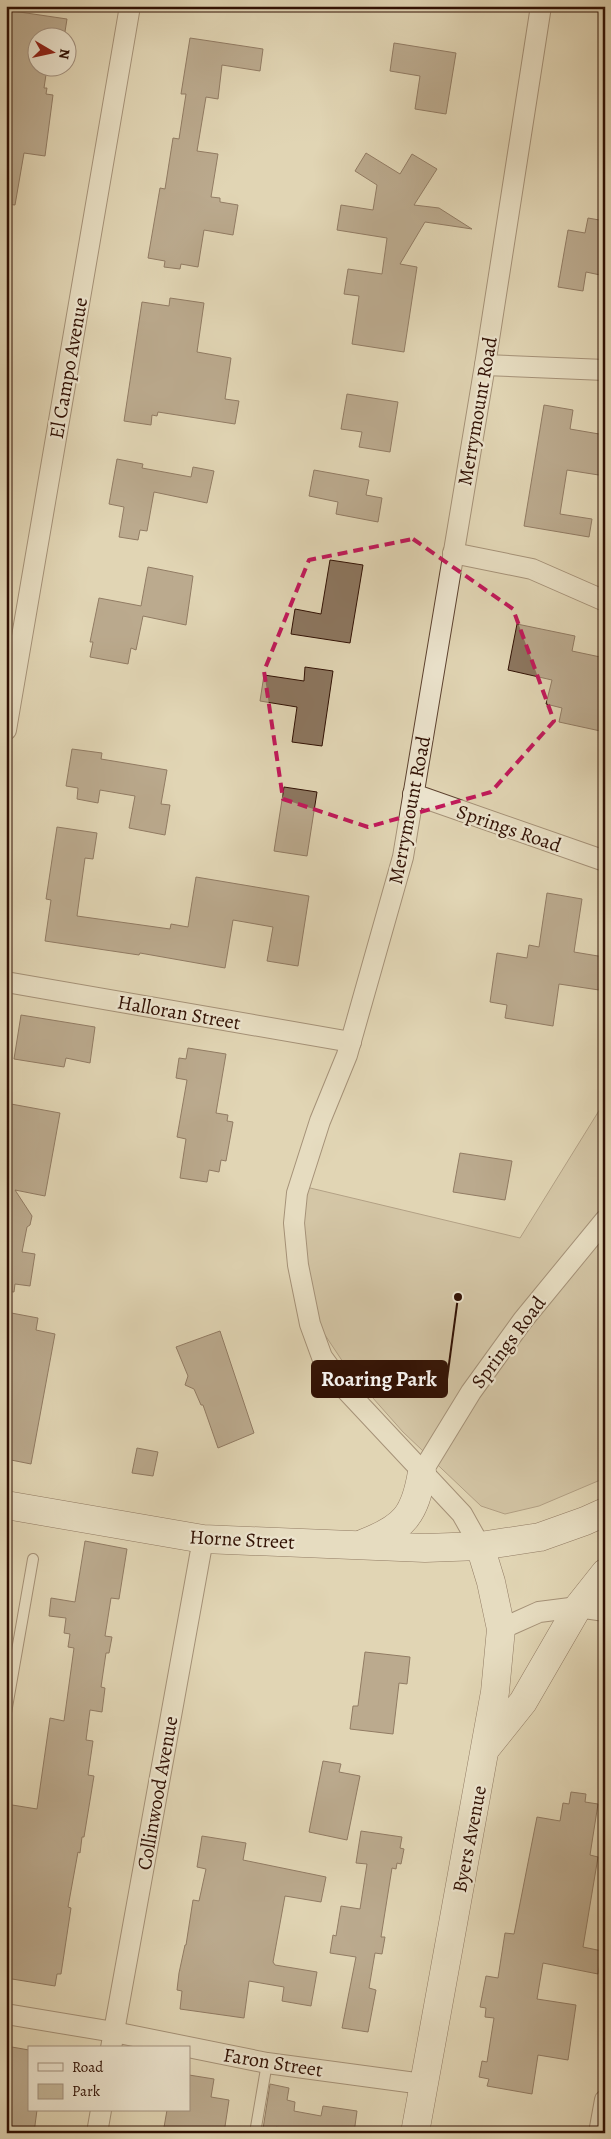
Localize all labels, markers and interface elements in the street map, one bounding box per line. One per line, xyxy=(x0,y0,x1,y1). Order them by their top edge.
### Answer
north arrow xyxy=(28,28,78,78)
text: N xyxy=(54,47,75,60)
street label: El Campo Avenue xyxy=(43,295,94,441)
street label: Merrymount Road xyxy=(451,334,504,488)
street label: Merrymount Road xyxy=(382,733,437,887)
street label: Springs Road xyxy=(453,798,565,859)
street label: Halloran Street xyxy=(115,988,243,1037)
street label: Springs Road xyxy=(465,1290,552,1394)
callout: Roaring Park xyxy=(312,1361,447,1397)
text: Roaring Park xyxy=(321,1365,437,1393)
street label: Horne Street xyxy=(189,1523,296,1556)
street label: Collinwood Avenue xyxy=(131,1714,184,1872)
street label: Byers Avenue xyxy=(446,1783,493,1895)
street label: Faron Street xyxy=(221,2041,325,2084)
legend xyxy=(28,2046,190,2112)
text: Road xyxy=(72,2057,104,2077)
text: Park xyxy=(72,2081,101,2101)

